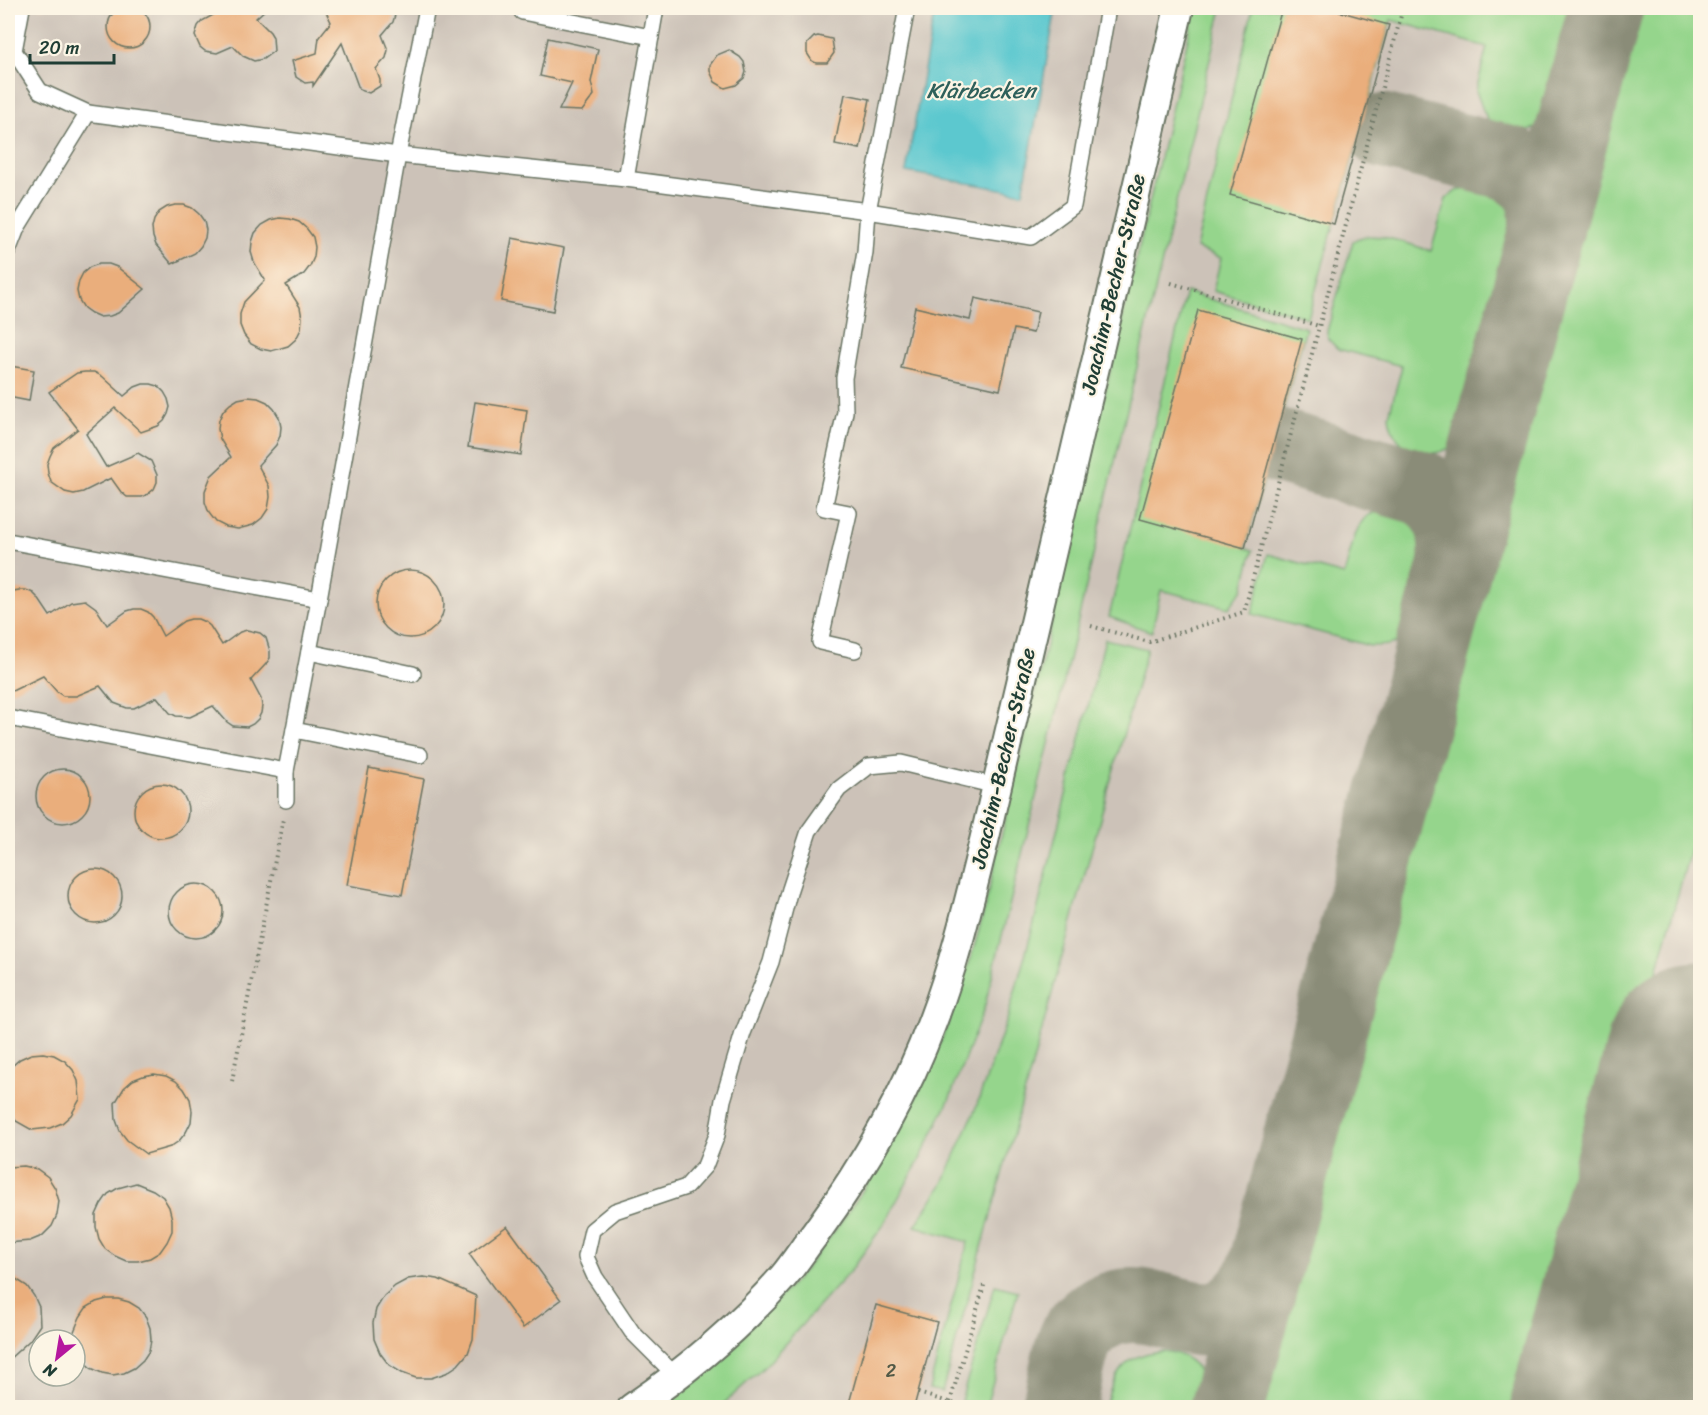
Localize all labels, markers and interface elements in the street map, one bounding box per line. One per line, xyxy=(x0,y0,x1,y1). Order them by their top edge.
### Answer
scale bar xyxy=(30,27,114,65)
text: 20 m xyxy=(39,32,79,64)
water label: Klärbecken xyxy=(927,71,1037,110)
street label: Joachim-Becher-Straße xyxy=(1069,170,1157,399)
street label: Joachim-Becher-Straße xyxy=(959,644,1047,873)
north arrow xyxy=(27,1328,87,1388)
text: N xyxy=(37,1355,63,1386)
house number: 2 xyxy=(886,1355,896,1387)

